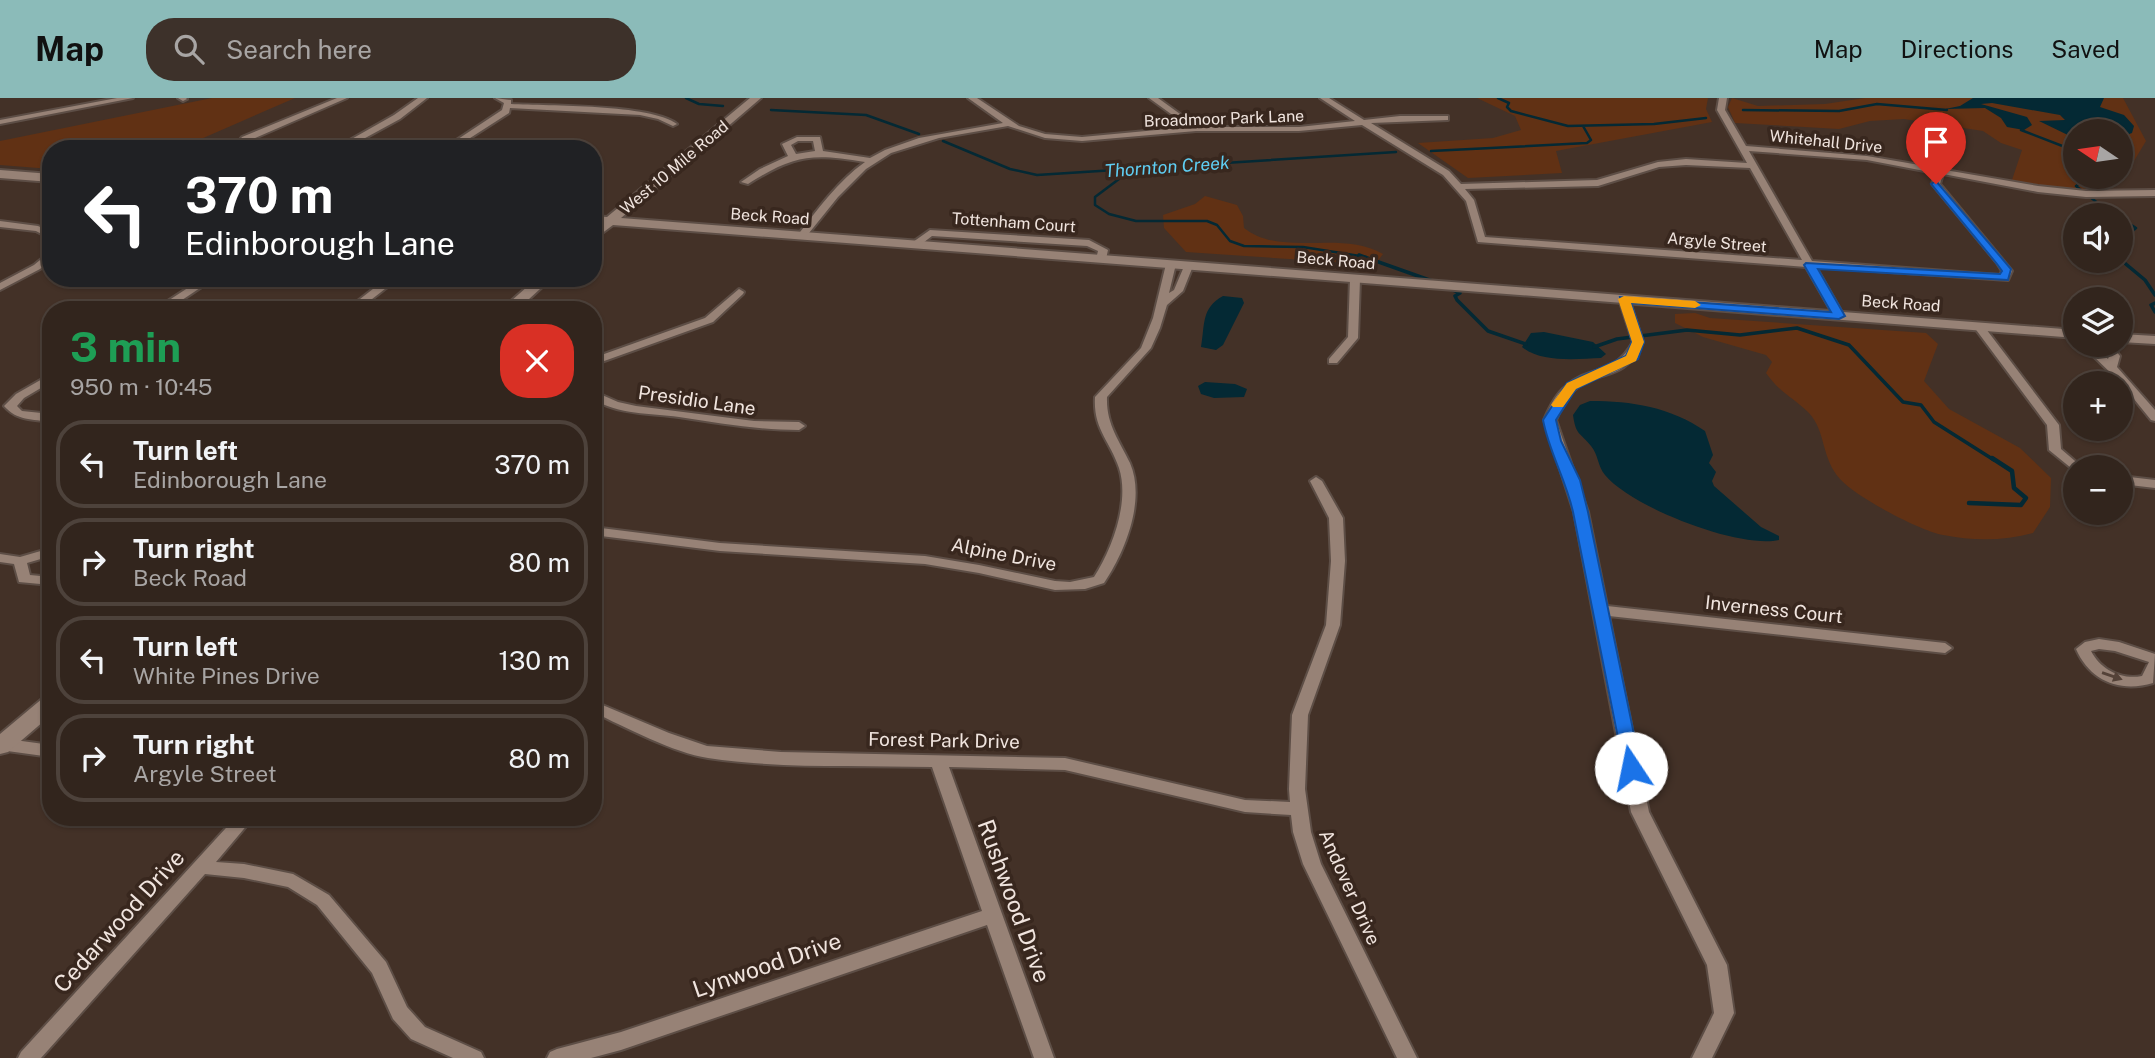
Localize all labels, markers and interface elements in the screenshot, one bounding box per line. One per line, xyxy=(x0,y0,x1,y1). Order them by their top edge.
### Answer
search box xyxy=(146,18,636,81)
text: Map xyxy=(35,30,104,68)
icon: search xyxy=(170,30,208,68)
text: Search here xyxy=(226,34,372,65)
text: Map xyxy=(1814,35,1863,63)
text: Directions xyxy=(1901,35,2013,63)
text: Saved xyxy=(2051,35,2120,63)
street label: Broadmoor Park Lane xyxy=(1143,106,1305,131)
pin xyxy=(1906,112,1966,184)
street label: West 10 Mile Road xyxy=(616,117,732,218)
north arrow xyxy=(2063,119,2133,189)
map controls xyxy=(2063,119,2133,525)
icon: arrive xyxy=(1917,123,1955,161)
street label: Whitehall Drive xyxy=(1769,126,1883,157)
water label: Thornton Creek xyxy=(1104,152,1230,181)
text: 370 m xyxy=(185,166,334,224)
icon: left xyxy=(70,168,161,259)
button: sound xyxy=(2063,203,2133,273)
street label: Beck Road xyxy=(730,204,810,229)
street label: Tottenham Court xyxy=(951,209,1077,236)
text: Edinborough Lane xyxy=(185,225,455,262)
street label: Argyle Street xyxy=(1666,229,1768,256)
street label: Beck Road xyxy=(1296,248,1376,273)
button: layers xyxy=(2063,287,2133,357)
street label: Beck Road xyxy=(1861,291,1941,316)
text: 3 min xyxy=(70,322,181,371)
button: close xyxy=(500,324,574,398)
button: + xyxy=(2063,371,2133,441)
text: 950 m · 10:45 xyxy=(70,373,212,400)
street label: Presidio Lane xyxy=(637,381,757,419)
text: Turn left xyxy=(133,435,238,466)
icon: left xyxy=(74,445,112,483)
text: 370 m xyxy=(494,449,570,480)
button: − xyxy=(2063,455,2133,525)
text: Edinborough Lane xyxy=(133,466,327,493)
text: Turn right xyxy=(133,533,255,564)
street label: Alpine Drive xyxy=(949,533,1059,575)
icon: right xyxy=(74,543,112,581)
text: 80 m xyxy=(509,547,570,578)
text: Beck Road xyxy=(133,564,247,591)
street label: Inverness Court xyxy=(1704,591,1844,627)
text: Turn left xyxy=(133,631,238,662)
icon: left xyxy=(74,641,112,679)
text: 130 m xyxy=(498,645,570,676)
text: White Pines Drive xyxy=(133,662,320,689)
one-way arrow xyxy=(2101,671,2122,682)
street label: Forest Park Drive xyxy=(868,728,1020,752)
text: Turn right xyxy=(133,729,255,760)
position arrow xyxy=(1594,731,1668,805)
icon: right xyxy=(74,739,112,777)
text: 80 m xyxy=(509,743,570,774)
text: Argyle Street xyxy=(133,760,277,787)
street label: Rushwood Drive xyxy=(972,816,1056,986)
street label: Andover Drive xyxy=(1315,826,1385,948)
street label: Cedarwood Drive xyxy=(47,844,190,998)
street label: Lynwood Drive xyxy=(689,926,845,1003)

